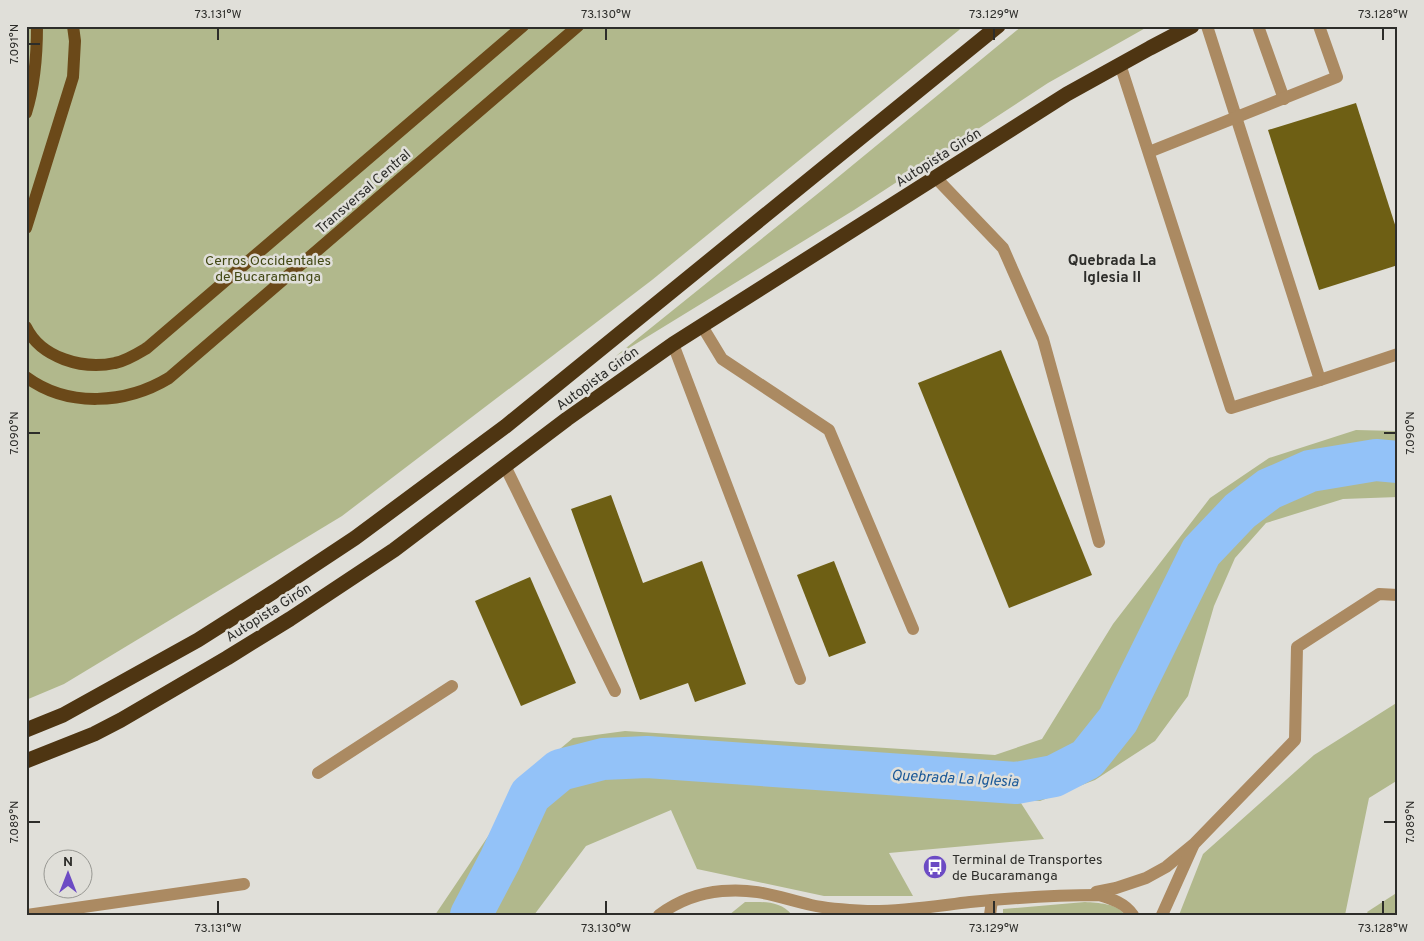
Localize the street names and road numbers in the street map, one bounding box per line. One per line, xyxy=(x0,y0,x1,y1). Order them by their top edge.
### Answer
street label: Autopista Girón xyxy=(893,125,985,191)
street label: Transversal Central xyxy=(313,146,415,238)
street label: Autopista Girón xyxy=(553,344,642,415)
street label: Autopista Girón xyxy=(223,580,315,646)

